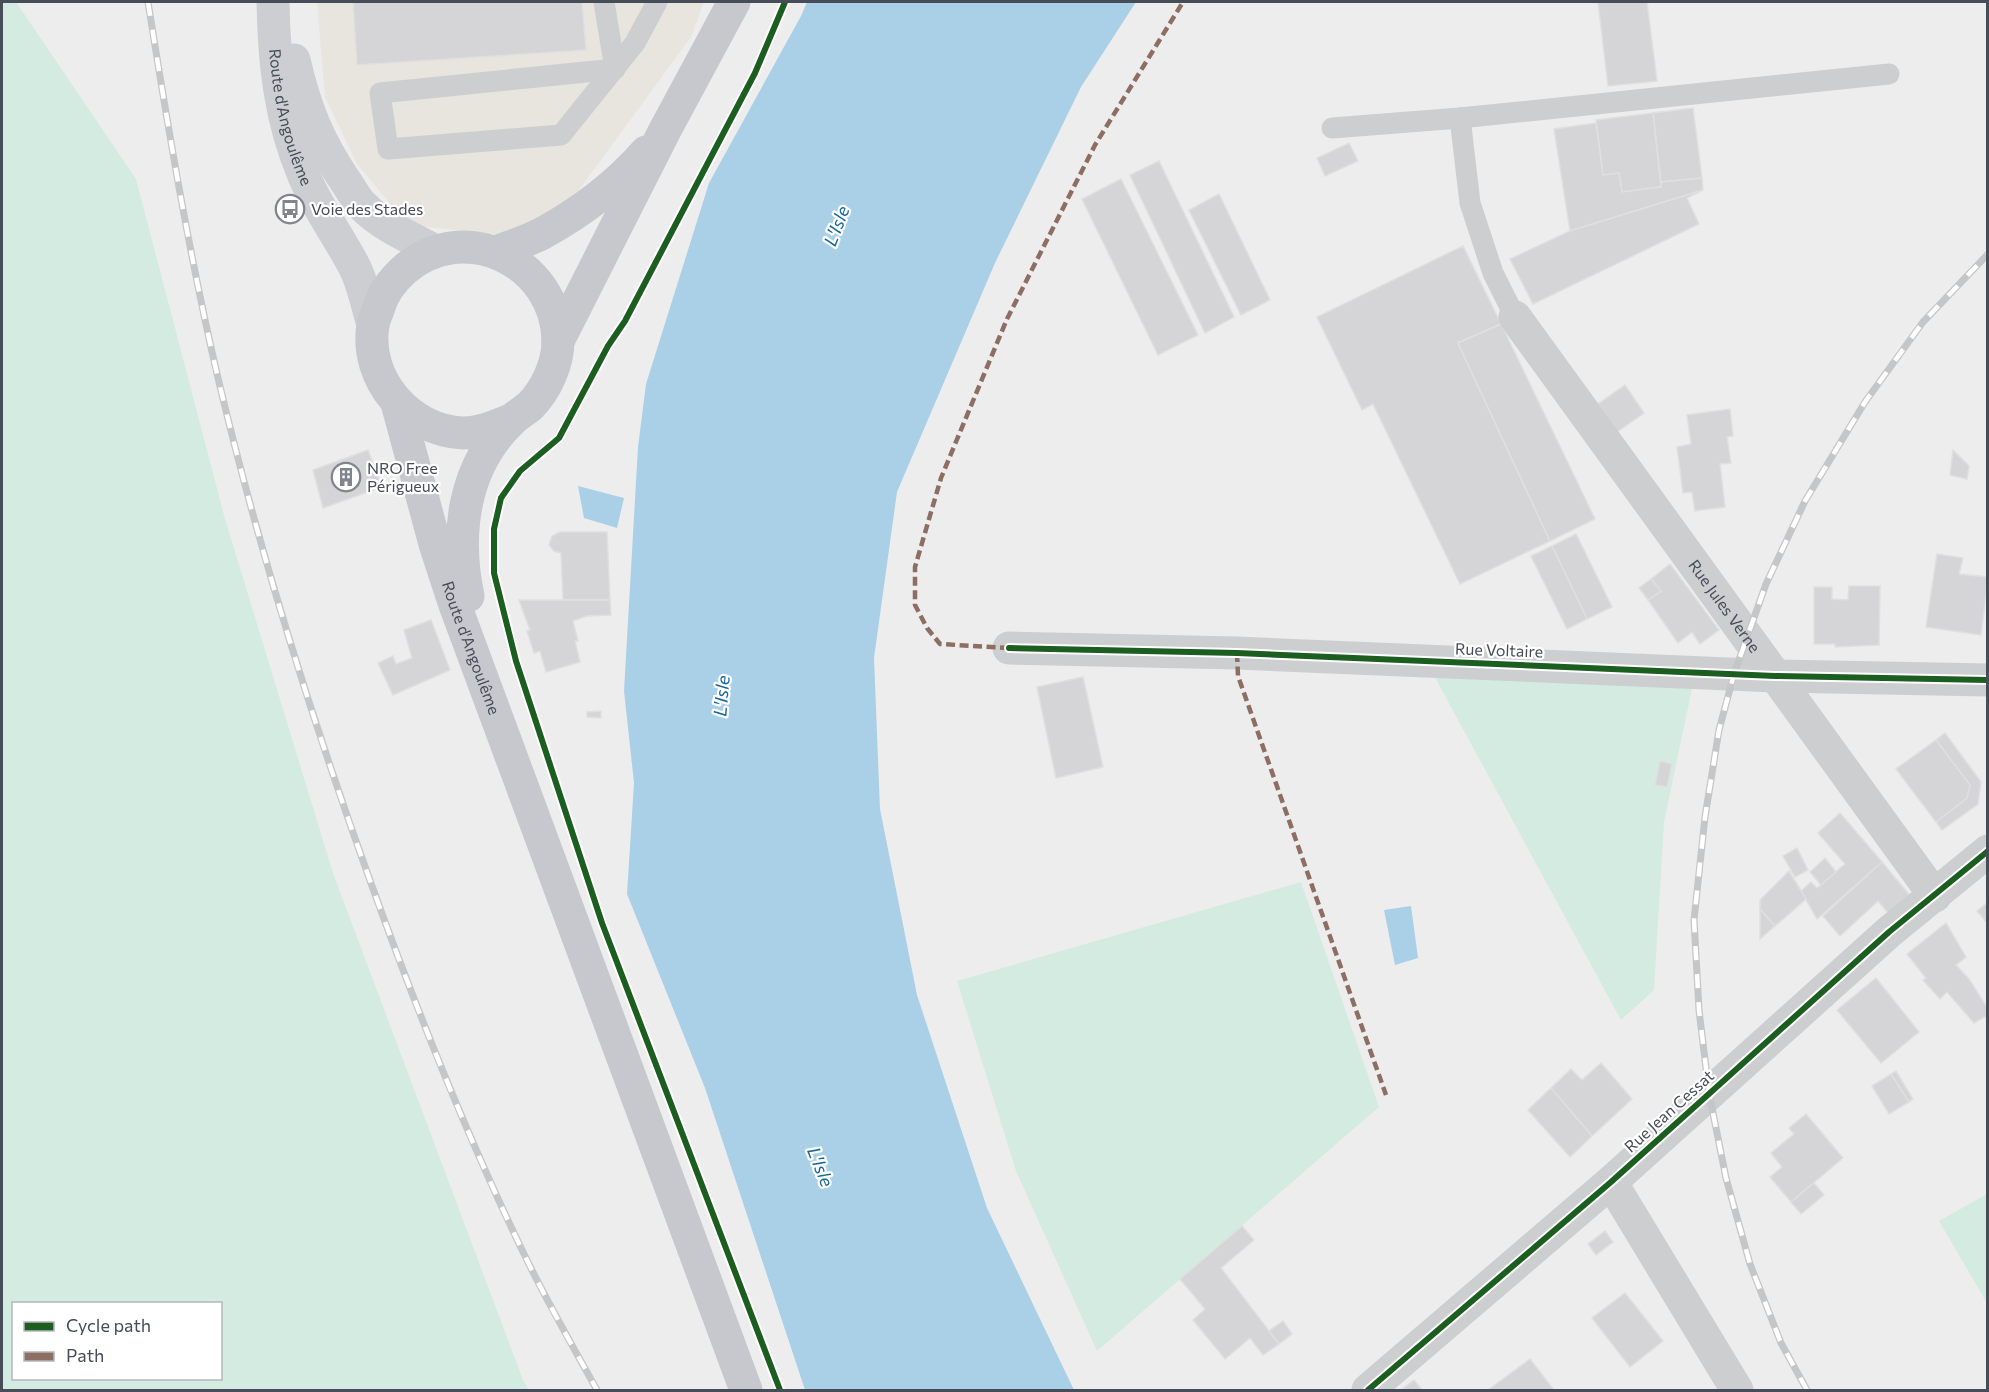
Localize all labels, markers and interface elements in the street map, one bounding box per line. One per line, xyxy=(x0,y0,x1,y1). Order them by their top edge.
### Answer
street label: Route d'Angoulême xyxy=(266,48,317,188)
bus stop icon: Voie des Stades xyxy=(274,193,306,225)
place label: Voie des Stades xyxy=(311,199,423,218)
water label: L'Isle xyxy=(818,202,854,249)
place label: NRO Free Périgueux xyxy=(367,458,440,495)
building icon: NRO Free Périgueux xyxy=(330,461,362,493)
street label: Rue Jules Verne xyxy=(1685,556,1765,656)
street label: Route d'Angoulême xyxy=(439,579,505,717)
street label: Rue Voltaire xyxy=(1455,638,1543,661)
water label: L'Isle xyxy=(708,674,734,717)
street label: Rue Jean Cessat xyxy=(1620,1065,1718,1156)
water label: L'Isle xyxy=(803,1143,839,1190)
legend xyxy=(12,1302,222,1380)
text: Cycle path xyxy=(66,1314,151,1336)
text: Path xyxy=(66,1344,104,1366)

